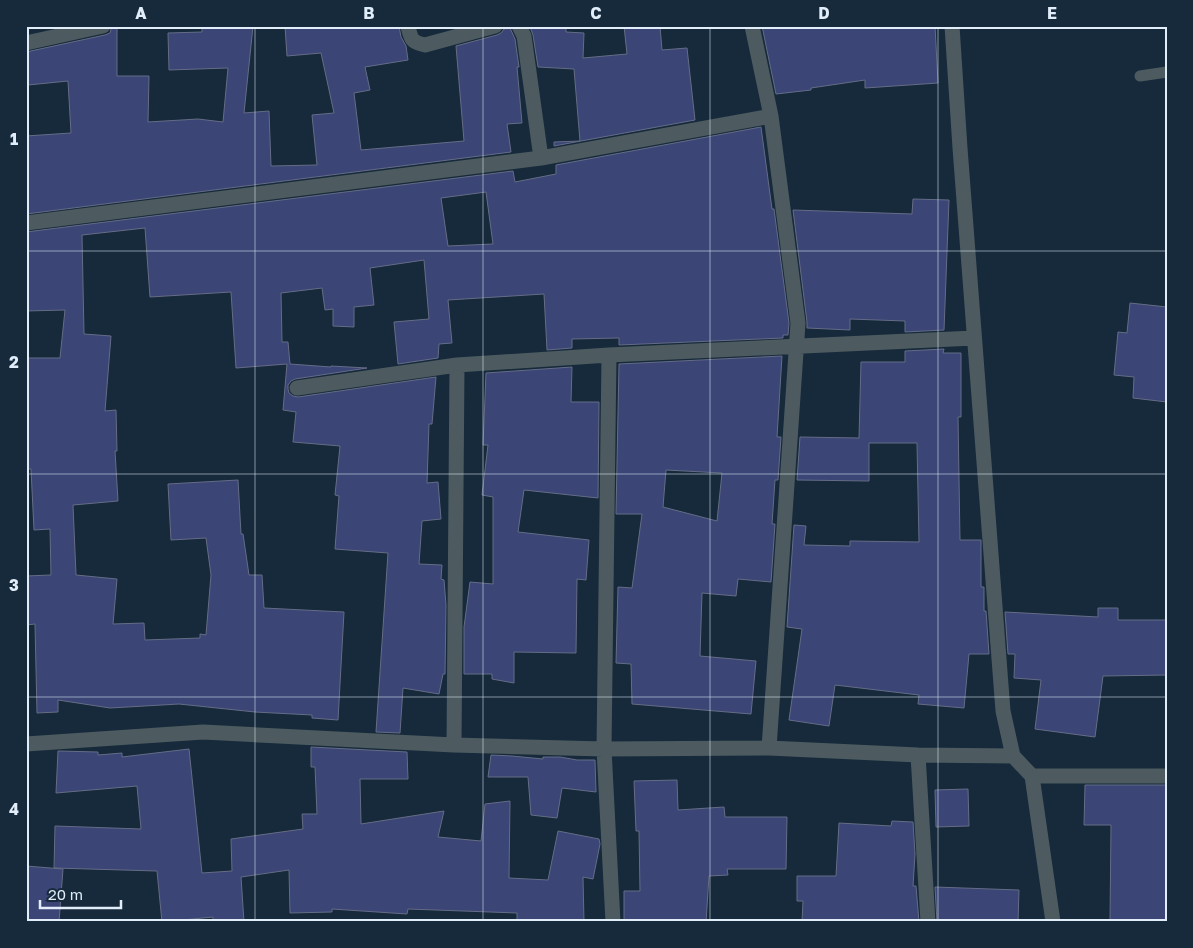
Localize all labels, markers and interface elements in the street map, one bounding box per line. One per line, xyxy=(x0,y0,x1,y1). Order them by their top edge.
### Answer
text: A xyxy=(135,3,147,23)
text: B xyxy=(363,3,375,23)
text: C xyxy=(590,3,602,23)
text: D xyxy=(818,3,830,23)
text: E xyxy=(1047,3,1057,23)
text: 1 xyxy=(10,129,18,149)
text: 2 xyxy=(9,352,19,372)
text: 3 xyxy=(9,575,19,595)
text: 4 xyxy=(9,799,19,819)
scale bar xyxy=(40,878,121,910)
text: 20 m xyxy=(48,885,83,903)

